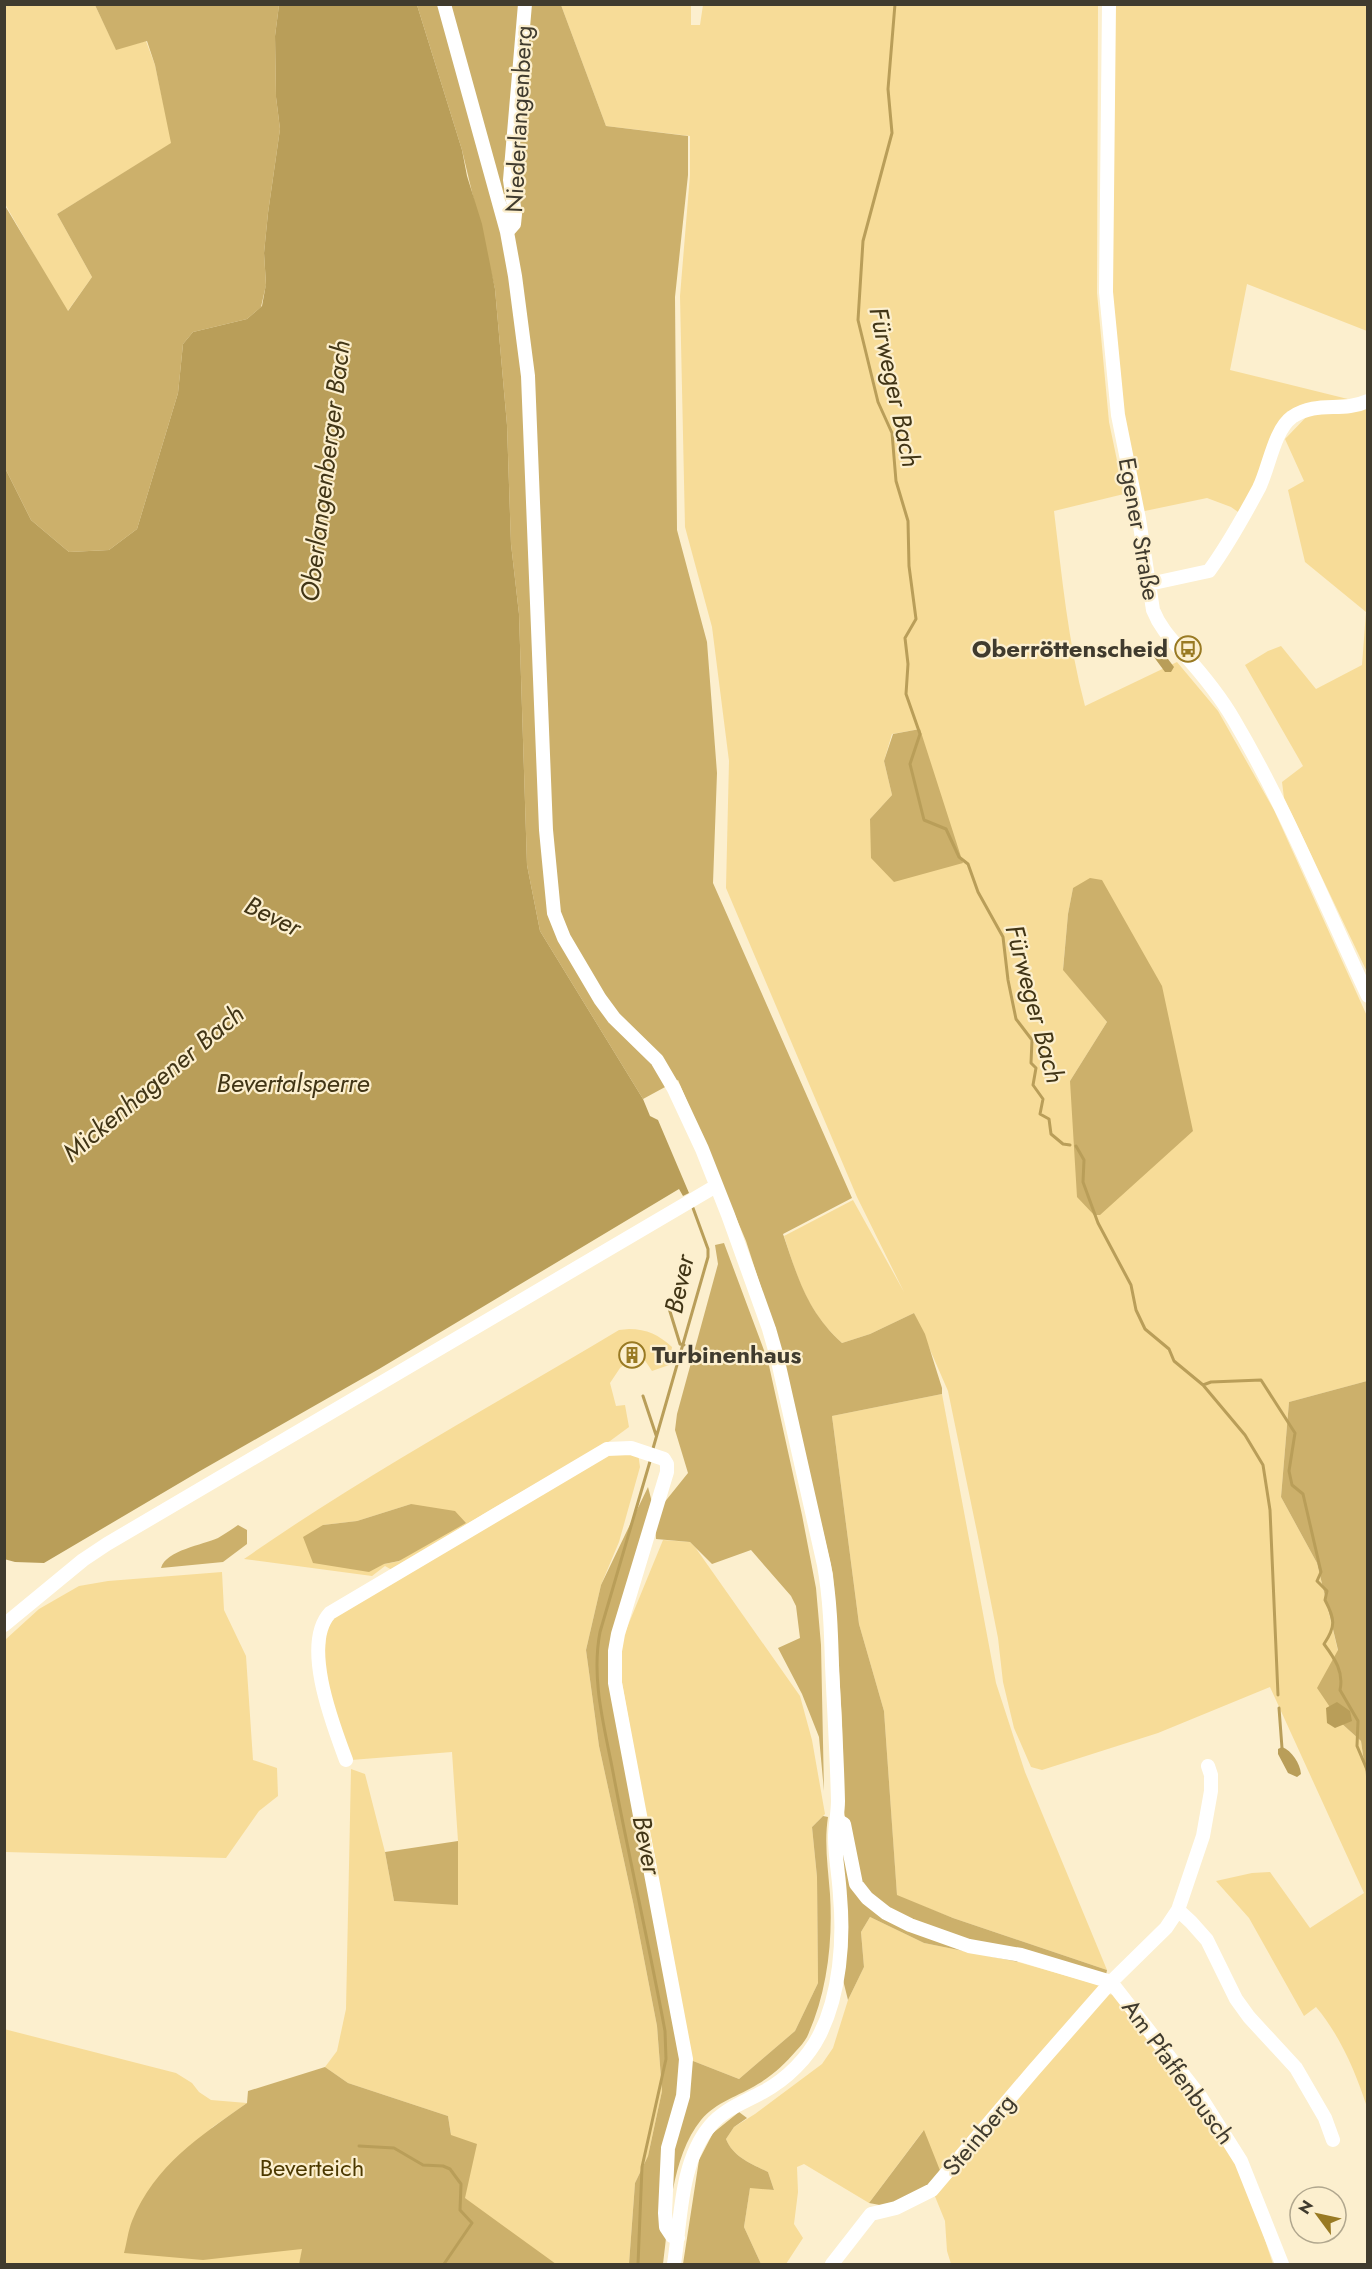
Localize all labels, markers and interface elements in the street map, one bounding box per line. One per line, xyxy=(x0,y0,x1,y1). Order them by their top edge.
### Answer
street label: Niederlangenberg xyxy=(496,24,541,213)
water label: Fürweger Bach xyxy=(860,303,930,471)
water label: Oberlangenberger Bach xyxy=(290,338,360,604)
street label: Egener Straße xyxy=(1110,455,1169,603)
place label: Oberröttenscheid xyxy=(972,631,1168,666)
bus stop icon: Oberröttenscheid xyxy=(1173,634,1203,664)
water label: Bever xyxy=(238,886,309,947)
water label: Fürweger Bach xyxy=(996,921,1074,1087)
water label: Mickenhagener Bach xyxy=(54,995,252,1171)
water label: Bevertalsperre xyxy=(217,1064,369,1102)
water label: Bever xyxy=(654,1250,704,1317)
place label: Turbinenhaus xyxy=(652,1337,801,1372)
building icon: Turbinenhaus xyxy=(617,1340,647,1370)
water label: Bever xyxy=(623,1812,672,1879)
street label: Am Pfaffenbusch xyxy=(1114,1992,1243,2152)
street label: Steinberg xyxy=(934,2086,1023,2183)
park label: Beverteich xyxy=(260,2150,364,2185)
north arrow xyxy=(1288,2185,1348,2245)
text: N xyxy=(1293,2196,1319,2219)

